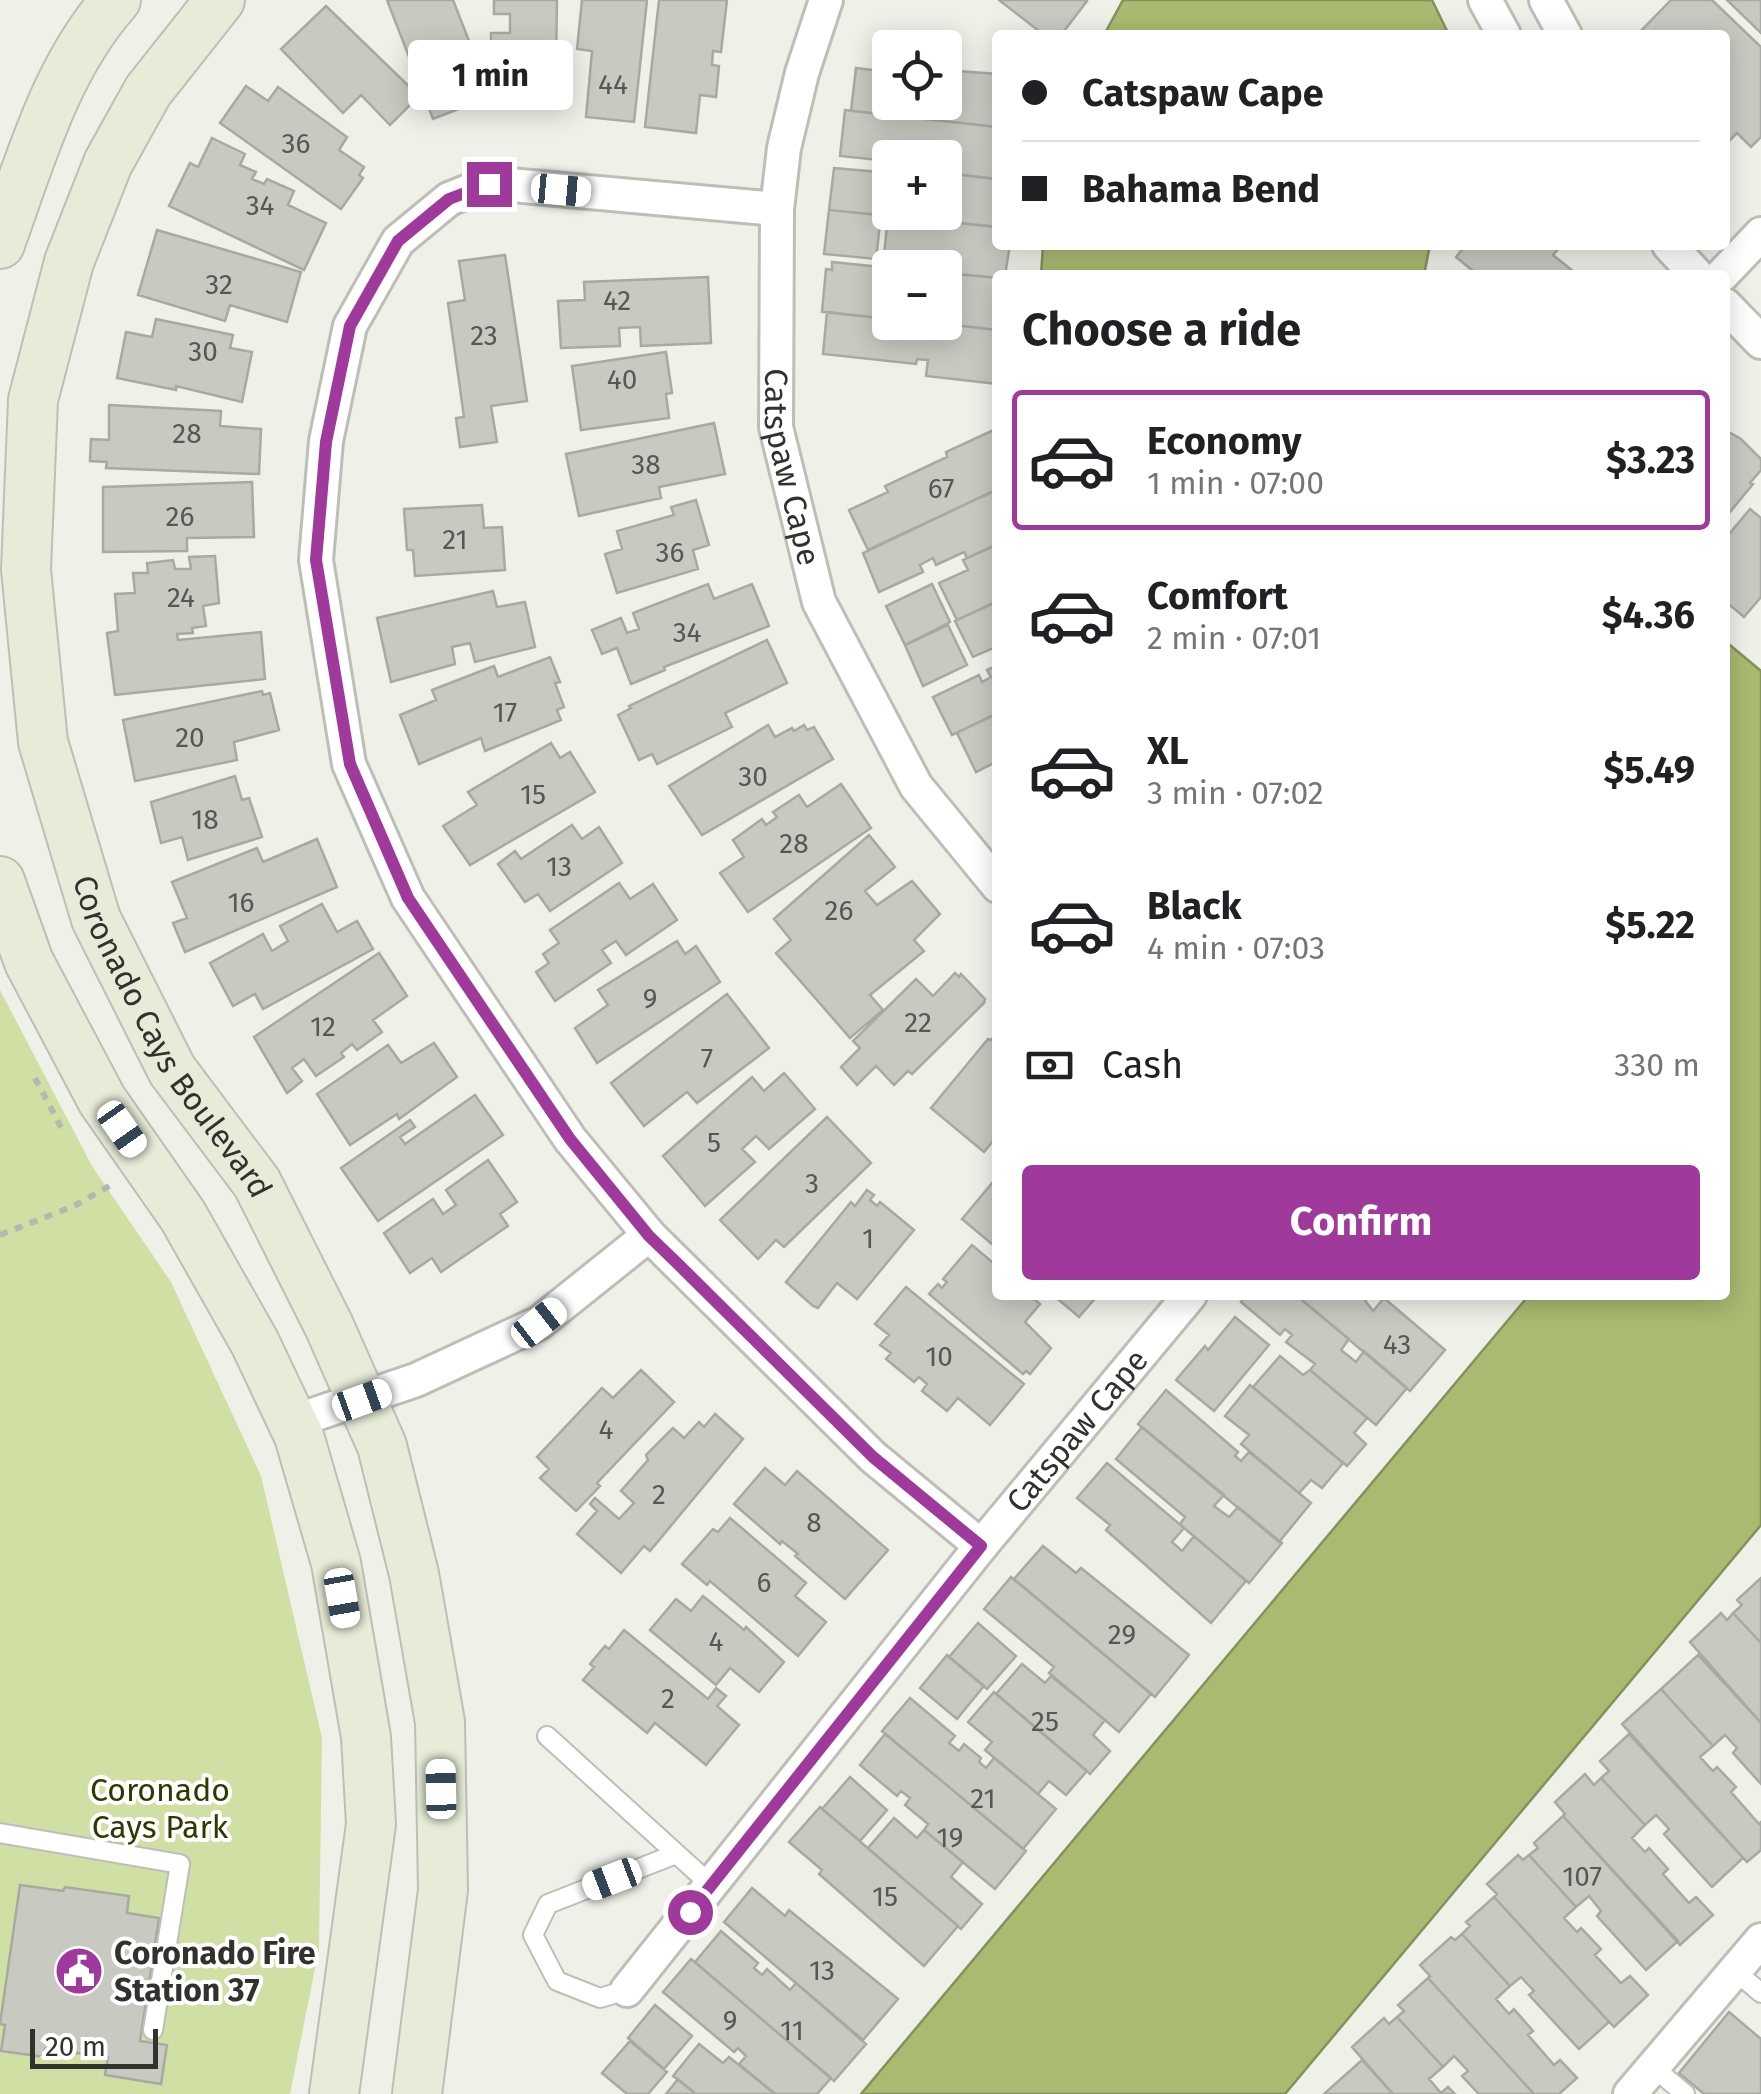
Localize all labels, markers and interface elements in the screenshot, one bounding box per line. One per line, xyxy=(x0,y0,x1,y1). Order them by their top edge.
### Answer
map controls xyxy=(872,30,962,340)
button: locate xyxy=(872,30,962,120)
callout: 1 min xyxy=(406,39,572,109)
text: 1 min xyxy=(452,56,529,94)
house number: 44 xyxy=(598,68,628,101)
text: Catspaw Cape xyxy=(1082,70,1324,116)
house number: 36 xyxy=(282,127,310,160)
button: + xyxy=(872,140,962,230)
route end xyxy=(467,162,512,207)
text: Bahama Bend xyxy=(1082,166,1320,212)
car xyxy=(530,172,592,208)
house number: 34 xyxy=(246,189,274,222)
button: − xyxy=(872,250,962,340)
house number: 32 xyxy=(205,268,233,301)
house number: 42 xyxy=(603,284,631,317)
text: Choose a ride xyxy=(1022,303,1301,357)
house number: 23 xyxy=(470,319,498,352)
house number: 30 xyxy=(188,335,218,368)
house number: 40 xyxy=(607,363,637,396)
street label: Catspaw Cape xyxy=(757,368,828,569)
icon: car xyxy=(1027,415,1117,505)
house number: 28 xyxy=(172,417,202,450)
text: Economy xyxy=(1147,418,1302,464)
text: $3.23 xyxy=(1606,437,1695,483)
house number: 38 xyxy=(631,448,661,481)
text: 1 min · 07:00 xyxy=(1147,464,1324,502)
house number: 67 xyxy=(928,472,954,505)
house number: 26 xyxy=(166,500,194,533)
house number: 21 xyxy=(442,523,468,556)
house number: 36 xyxy=(656,536,684,569)
icon: car xyxy=(1027,570,1117,660)
text: Comfort xyxy=(1147,573,1288,619)
house number: 24 xyxy=(167,581,195,614)
text: $4.36 xyxy=(1602,592,1695,638)
house number: 34 xyxy=(673,616,701,649)
text: 2 min · 07:01 xyxy=(1147,619,1321,657)
house number: 17 xyxy=(493,696,517,729)
house number: 20 xyxy=(175,721,205,754)
icon: car xyxy=(1027,725,1117,815)
text: XL xyxy=(1147,728,1189,774)
text: $5.49 xyxy=(1603,747,1695,793)
house number: 30 xyxy=(738,760,768,793)
text: 3 min · 07:02 xyxy=(1147,774,1324,812)
house number: 15 xyxy=(520,778,546,811)
house number: 18 xyxy=(191,803,219,836)
house number: 28 xyxy=(779,827,809,860)
house number: 13 xyxy=(546,850,572,883)
street label: Coronado Cays Boulevard xyxy=(65,871,280,1204)
icon: car xyxy=(1027,880,1117,970)
text: Black xyxy=(1147,883,1242,929)
house number: 16 xyxy=(227,886,255,919)
house number: 26 xyxy=(825,894,853,927)
text: $5.22 xyxy=(1605,902,1695,948)
text: 4 min · 07:03 xyxy=(1147,929,1325,967)
house number: 9 xyxy=(643,982,657,1015)
house number: 22 xyxy=(904,1006,932,1039)
house number: 12 xyxy=(310,1010,336,1043)
icon: cash xyxy=(1022,1038,1077,1093)
house number: 7 xyxy=(701,1042,713,1075)
text: Cash xyxy=(1102,1042,1183,1088)
text: 330 m xyxy=(1614,1046,1700,1084)
car xyxy=(93,1096,151,1162)
house number: 5 xyxy=(707,1126,721,1159)
button: Confirm xyxy=(1022,1165,1700,1280)
house number: 3 xyxy=(805,1167,819,1200)
house number: 1 xyxy=(862,1222,874,1255)
car xyxy=(506,1293,572,1353)
house number: 43 xyxy=(1383,1328,1411,1361)
house number: 10 xyxy=(925,1340,953,1373)
street label: Catspaw Cape xyxy=(998,1341,1156,1520)
car xyxy=(329,1376,395,1424)
house number: 4 xyxy=(599,1413,614,1446)
house number: 2 xyxy=(652,1478,666,1511)
house number: 8 xyxy=(806,1506,822,1539)
car xyxy=(322,1566,362,1630)
house number: 6 xyxy=(757,1566,771,1599)
house number: 29 xyxy=(1108,1618,1136,1651)
house number: 4 xyxy=(709,1625,724,1658)
house number: 2 xyxy=(661,1682,675,1715)
house number: 25 xyxy=(1031,1705,1059,1738)
car xyxy=(425,1759,457,1819)
park label: Coronado Cays Park xyxy=(90,1771,230,1846)
house number: 21 xyxy=(970,1782,996,1815)
house number: 19 xyxy=(937,1821,963,1854)
car xyxy=(579,1854,645,1904)
house number: 107 xyxy=(1562,1860,1602,1893)
house number: 15 xyxy=(872,1880,898,1913)
route start xyxy=(668,1890,713,1935)
place label: Coronado Fire Station 37 xyxy=(114,1934,316,2009)
public building icon: Coronado Fire Station 37 xyxy=(53,1945,105,1997)
house number: 13 xyxy=(809,1954,835,1987)
house number: 9 xyxy=(723,2004,737,2037)
house number: 11 xyxy=(780,2014,804,2047)
scale bar xyxy=(30,2024,158,2068)
text: 20 m xyxy=(45,2030,106,2063)

